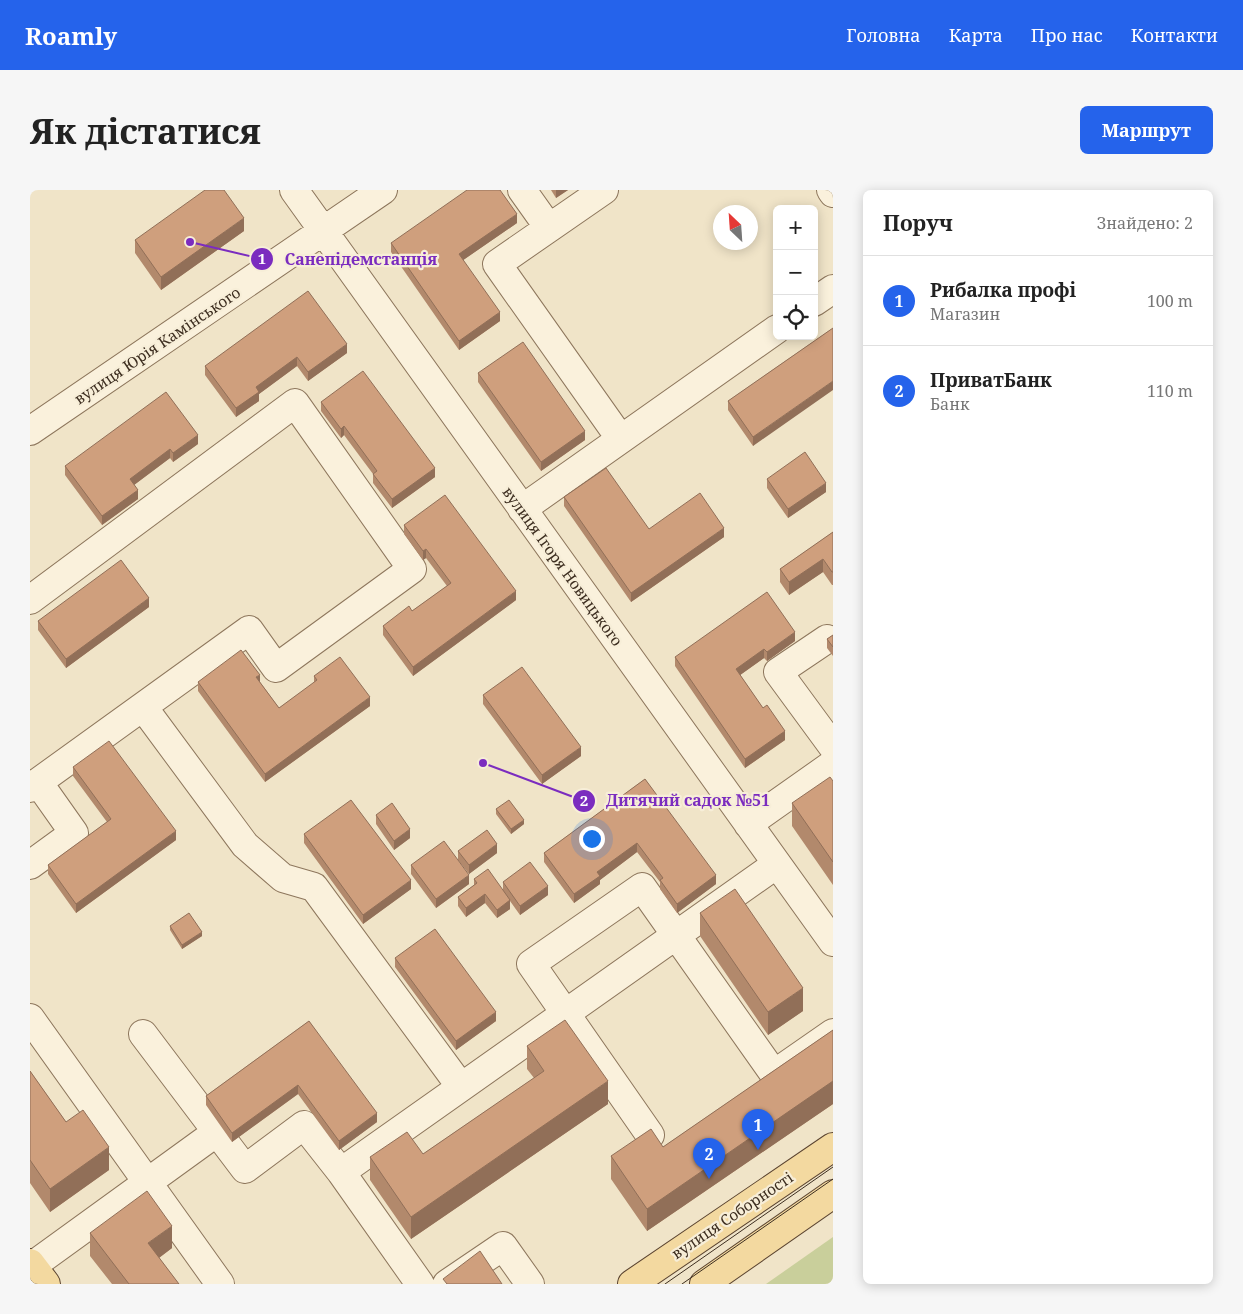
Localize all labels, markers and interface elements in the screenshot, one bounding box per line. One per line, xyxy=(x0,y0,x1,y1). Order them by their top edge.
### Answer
text: Roamly xyxy=(25,19,117,52)
text: Головна xyxy=(846,23,921,47)
text: Карта xyxy=(949,23,1003,47)
text: Про нас xyxy=(1031,23,1103,47)
text: Контакти xyxy=(1131,23,1218,47)
button: Маршрут xyxy=(1080,106,1213,154)
text: Як дістатися xyxy=(30,107,261,154)
north arrow xyxy=(713,205,758,250)
map controls xyxy=(773,205,818,340)
button: + xyxy=(773,205,818,250)
text: Поруч xyxy=(883,209,953,237)
text: Знайдено: 2 xyxy=(1097,212,1193,234)
callout: Санепідемстанція xyxy=(249,244,447,275)
text: 1 xyxy=(258,248,266,268)
text: Санепідемстанція xyxy=(285,248,437,270)
button: − xyxy=(773,250,818,295)
text: Рибалка профі xyxy=(930,277,1076,303)
street label: вулиця Юрія Камінського xyxy=(70,282,244,408)
text: 1 xyxy=(894,290,904,312)
text: 100 m xyxy=(1147,290,1193,312)
button: locate xyxy=(773,295,818,340)
text: Магазин xyxy=(930,303,1000,325)
text: ПриватБанк xyxy=(930,367,1052,393)
text: 2 xyxy=(894,380,904,402)
text: 110 m xyxy=(1147,380,1193,402)
text: Банк xyxy=(930,393,969,415)
street label: вулиця Ігоря Новицького xyxy=(498,482,628,650)
callout: Дитячий садок №51 xyxy=(571,785,780,816)
text: Дитячий садок №51 xyxy=(606,789,770,811)
text: 2 xyxy=(580,790,588,810)
your location xyxy=(579,826,605,852)
pin: 1 xyxy=(742,1109,774,1150)
pin: 2 xyxy=(693,1138,725,1179)
street label: вулиця Соборності xyxy=(667,1167,797,1263)

